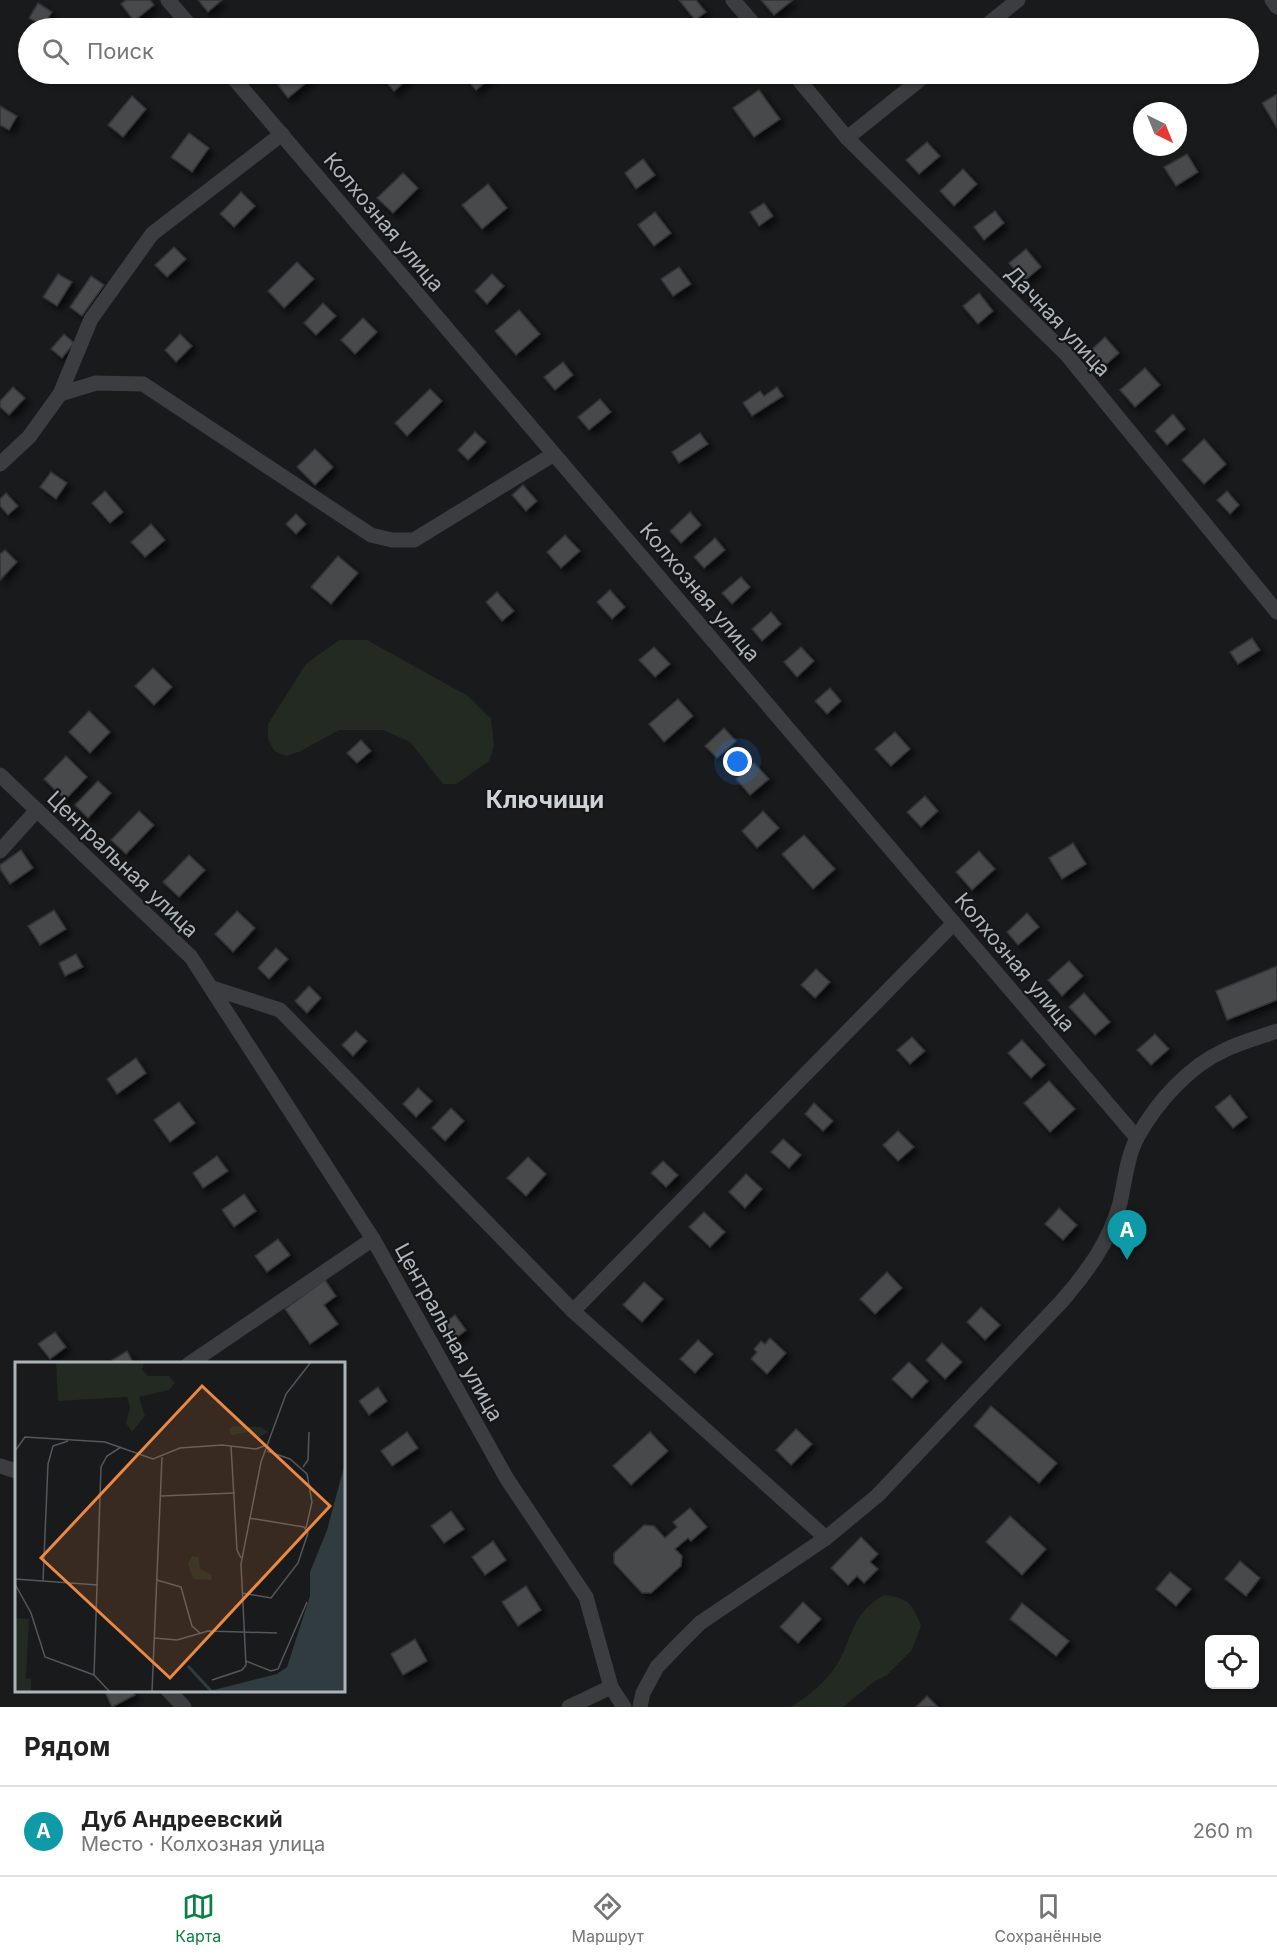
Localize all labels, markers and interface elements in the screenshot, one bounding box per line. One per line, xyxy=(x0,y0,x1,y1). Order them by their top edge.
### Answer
search box xyxy=(18,18,1259,84)
icon: search xyxy=(39,35,72,68)
text: Поиск xyxy=(87,38,154,64)
north arrow xyxy=(1133,102,1187,156)
street label: Колхозная улица xyxy=(319,148,449,296)
street label: Дачная улица xyxy=(1000,260,1116,382)
street label: Колхозная улица xyxy=(635,518,765,666)
your location xyxy=(723,747,752,776)
district label: Ключищи xyxy=(486,785,604,814)
street label: Центральная улица xyxy=(42,786,204,942)
street label: Колхозная улица xyxy=(950,888,1080,1036)
pin: A xyxy=(1108,1210,1146,1260)
street label: Центральная улица xyxy=(390,1238,508,1426)
inset map xyxy=(15,1362,345,1692)
map controls xyxy=(1205,1635,1259,1689)
button: locate xyxy=(1205,1635,1259,1689)
text: Рядом xyxy=(24,1731,110,1762)
text: Дуб Андреевский xyxy=(81,1806,283,1832)
text: A xyxy=(36,1819,51,1843)
text: 260 m xyxy=(1193,1819,1253,1843)
text: Место · Колхозная улица xyxy=(81,1832,325,1856)
tab: Карта xyxy=(175,1890,221,1946)
tab: Маршрут xyxy=(571,1890,644,1946)
tab: Сохранённые xyxy=(994,1890,1102,1946)

